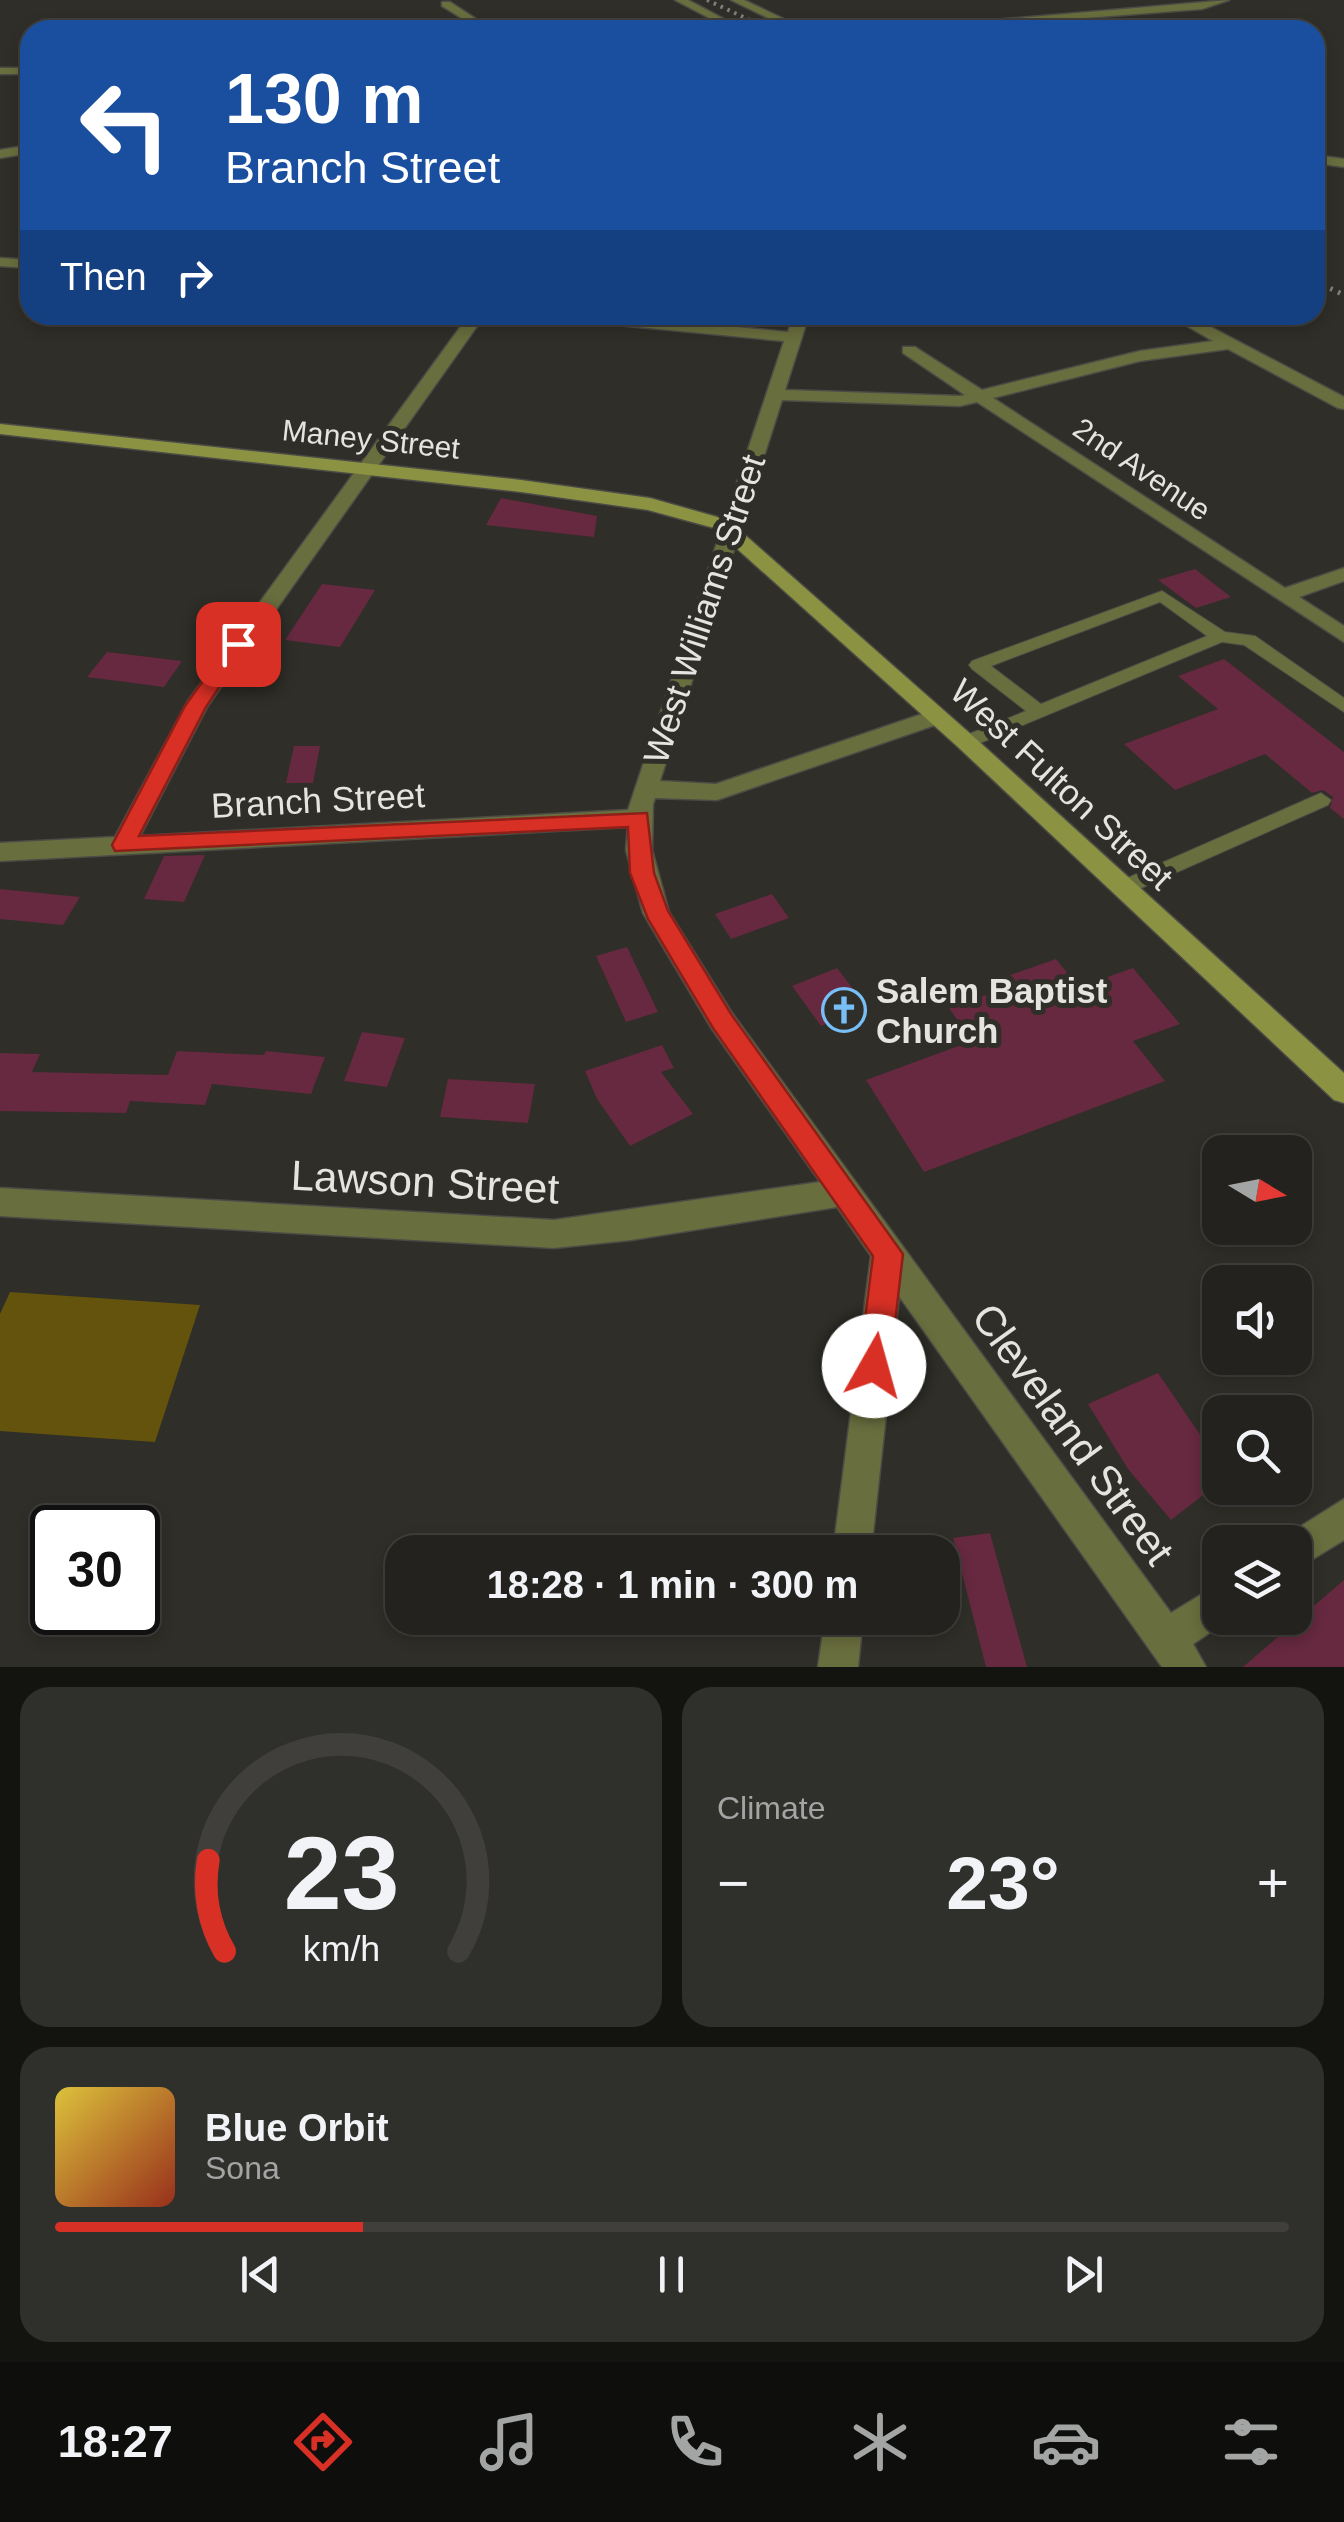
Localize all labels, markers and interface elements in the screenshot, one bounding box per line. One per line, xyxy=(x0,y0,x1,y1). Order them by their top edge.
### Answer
icon: left xyxy=(60,60,190,190)
text: 130 m xyxy=(225,60,423,138)
text: Branch Street xyxy=(225,142,500,193)
icon: right xyxy=(167,250,222,305)
text: Then xyxy=(60,256,147,298)
street label: 2nd Avenue xyxy=(1067,411,1217,527)
street label: Maney Street xyxy=(281,413,462,465)
street label: West Williams Street xyxy=(636,450,772,768)
pin xyxy=(196,602,281,687)
icon: arrive xyxy=(211,617,266,672)
street label: West Fulton Street xyxy=(943,671,1181,897)
street label: Branch Street xyxy=(210,775,426,825)
place label: Salem Baptist Church xyxy=(876,971,1108,1050)
church icon: Salem Baptist Church xyxy=(821,987,867,1033)
north arrow xyxy=(1202,1135,1312,1245)
map controls xyxy=(1202,1135,1312,1635)
street label: Lawson Street xyxy=(290,1152,561,1213)
button: sound xyxy=(1202,1265,1312,1375)
street label: Cleveland Street xyxy=(963,1295,1183,1574)
position arrow xyxy=(822,1314,926,1418)
button: search xyxy=(1202,1395,1312,1505)
speed limit sign: 30 xyxy=(30,1505,160,1635)
button: layers xyxy=(1202,1525,1312,1635)
text: 18:28 · 1 min · 300 m xyxy=(487,1564,858,1606)
text: Climate xyxy=(717,1790,825,1826)
text: 23 xyxy=(283,1815,399,1931)
text: 23° xyxy=(946,1841,1060,1925)
text: − xyxy=(717,1852,749,1914)
text: + xyxy=(1257,1852,1289,1914)
text: km/h xyxy=(302,1929,380,1969)
text: Blue Orbit xyxy=(205,2107,389,2149)
text: Sona xyxy=(205,2150,280,2186)
icon: previous xyxy=(233,2247,288,2302)
icon: pause xyxy=(644,2247,699,2302)
icon: next xyxy=(1056,2247,1111,2302)
icon: directions xyxy=(288,2407,358,2477)
icon: music xyxy=(474,2407,544,2477)
icon: phone xyxy=(660,2407,730,2477)
icon: climate xyxy=(845,2407,915,2477)
icon: car xyxy=(1031,2407,1101,2477)
icon: filters xyxy=(1216,2407,1286,2477)
text: 18:27 xyxy=(58,2416,173,2467)

